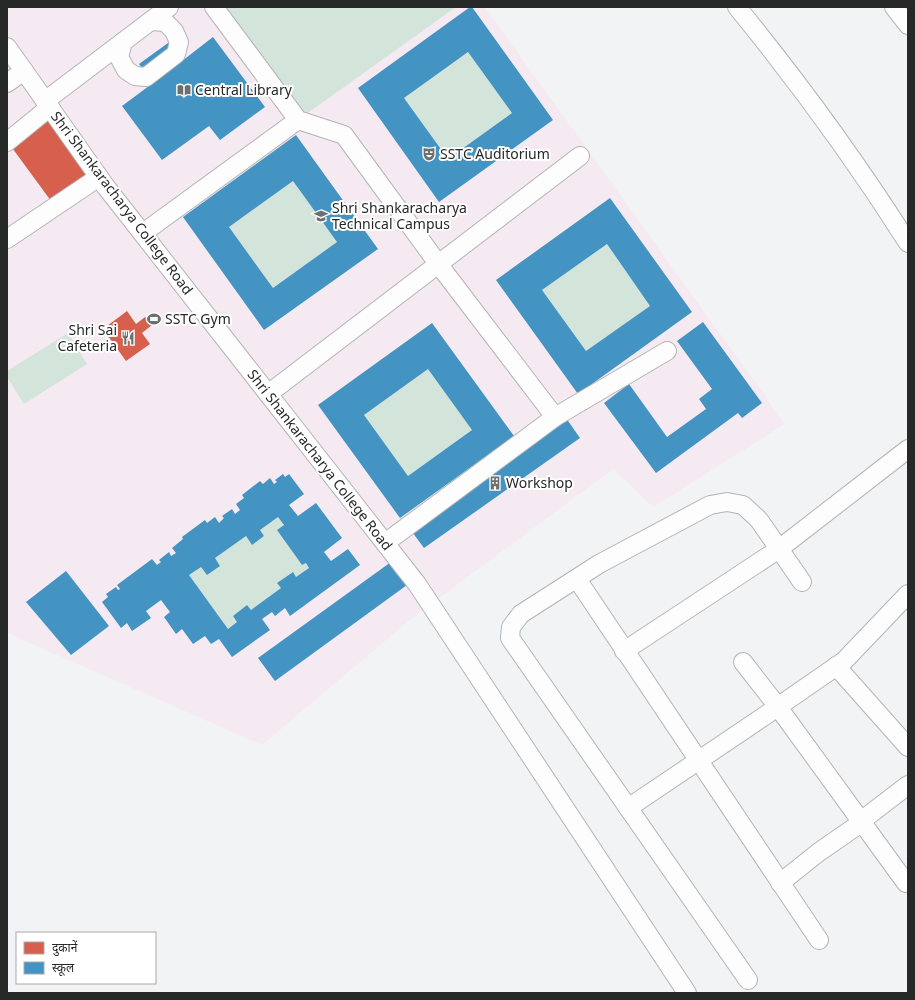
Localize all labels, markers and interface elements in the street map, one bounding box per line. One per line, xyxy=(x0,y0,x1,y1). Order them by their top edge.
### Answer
place label: Central Library xyxy=(195,80,293,99)
library icon: Central Library xyxy=(176,82,192,98)
street label: Shri Shankaracharya College Road xyxy=(47,107,198,298)
place label: SSTC Auditorium xyxy=(440,144,550,163)
theatre icon: SSTC Auditorium xyxy=(421,146,437,162)
place label: Shri Shankaracharya Technical Campus xyxy=(332,198,467,233)
school or university icon: Shri Shankaracharya Technical Campus xyxy=(313,208,329,224)
place label: SSTC Gym xyxy=(165,309,231,328)
sports icon: SSTC Gym xyxy=(146,311,162,327)
place label: Shri Sai Cafeteria xyxy=(57,320,117,355)
restaurant icon: Shri Sai Cafeteria xyxy=(120,330,136,346)
street label: Shri Shankaracharya College Road xyxy=(244,365,397,554)
place label: Workshop xyxy=(506,473,573,492)
building icon: Workshop xyxy=(487,475,503,491)
legend xyxy=(16,932,156,984)
text: दुकानें xyxy=(52,939,78,956)
text: स्कूल xyxy=(52,959,75,976)

